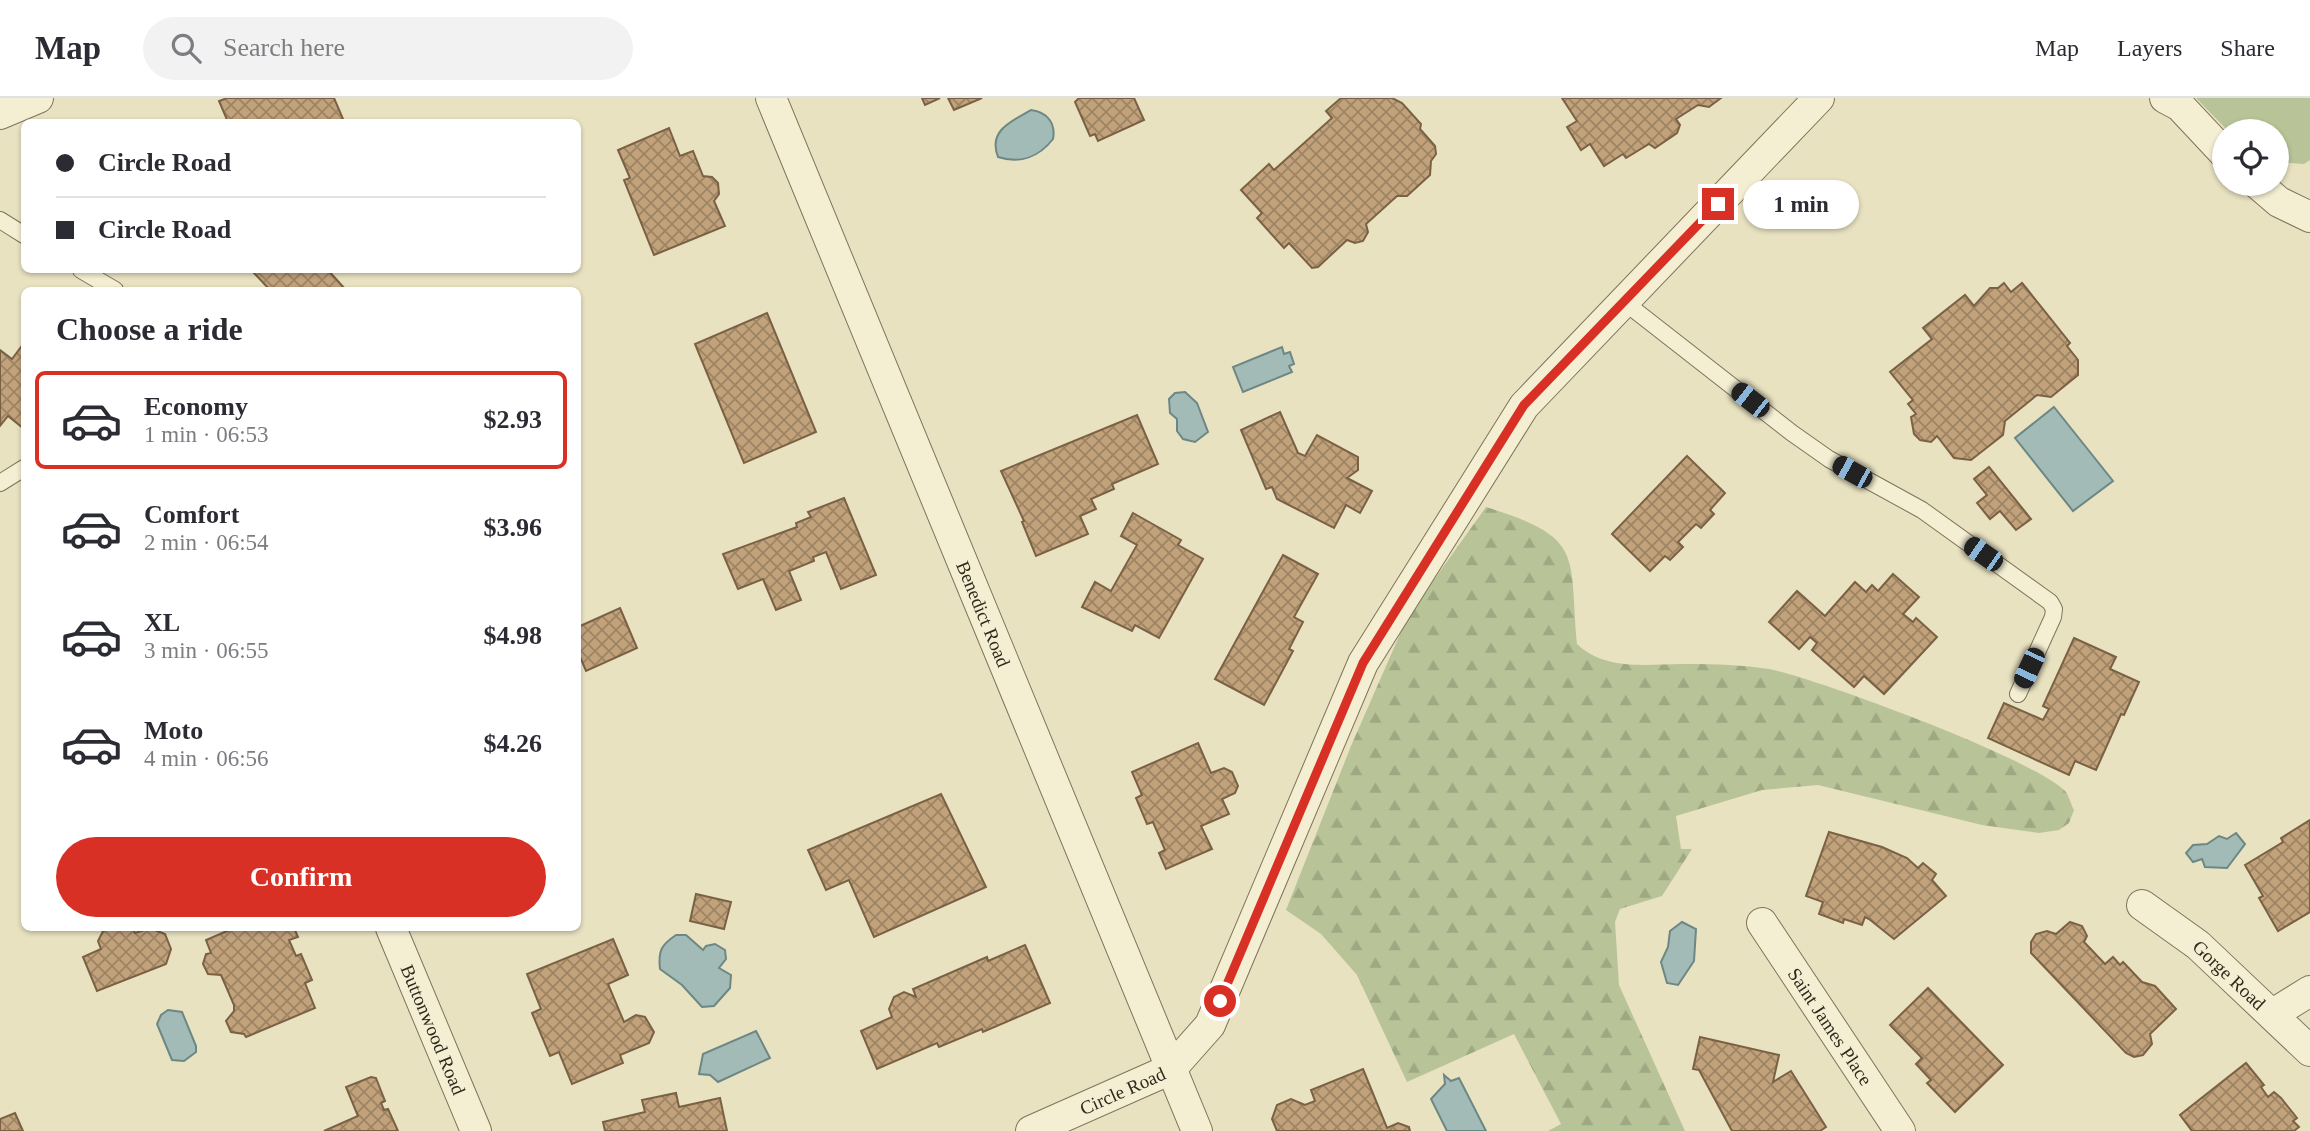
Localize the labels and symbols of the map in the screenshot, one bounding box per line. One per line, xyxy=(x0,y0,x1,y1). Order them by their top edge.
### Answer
callout: 1 min xyxy=(1742,180,1858,228)
route end xyxy=(1702,188,1734,220)
car xyxy=(1727,379,1774,421)
car xyxy=(1829,453,1876,491)
car xyxy=(1960,533,2007,575)
street label: Benedict Road xyxy=(953,558,1015,670)
car xyxy=(2011,645,2048,691)
street label: Gorge Road xyxy=(2189,935,2270,1014)
street label: Buttonwood Road xyxy=(397,961,470,1098)
street label: Saint James Place xyxy=(1784,964,1877,1089)
route start xyxy=(1204,985,1236,1017)
street label: Circle Road xyxy=(1076,1062,1169,1119)

